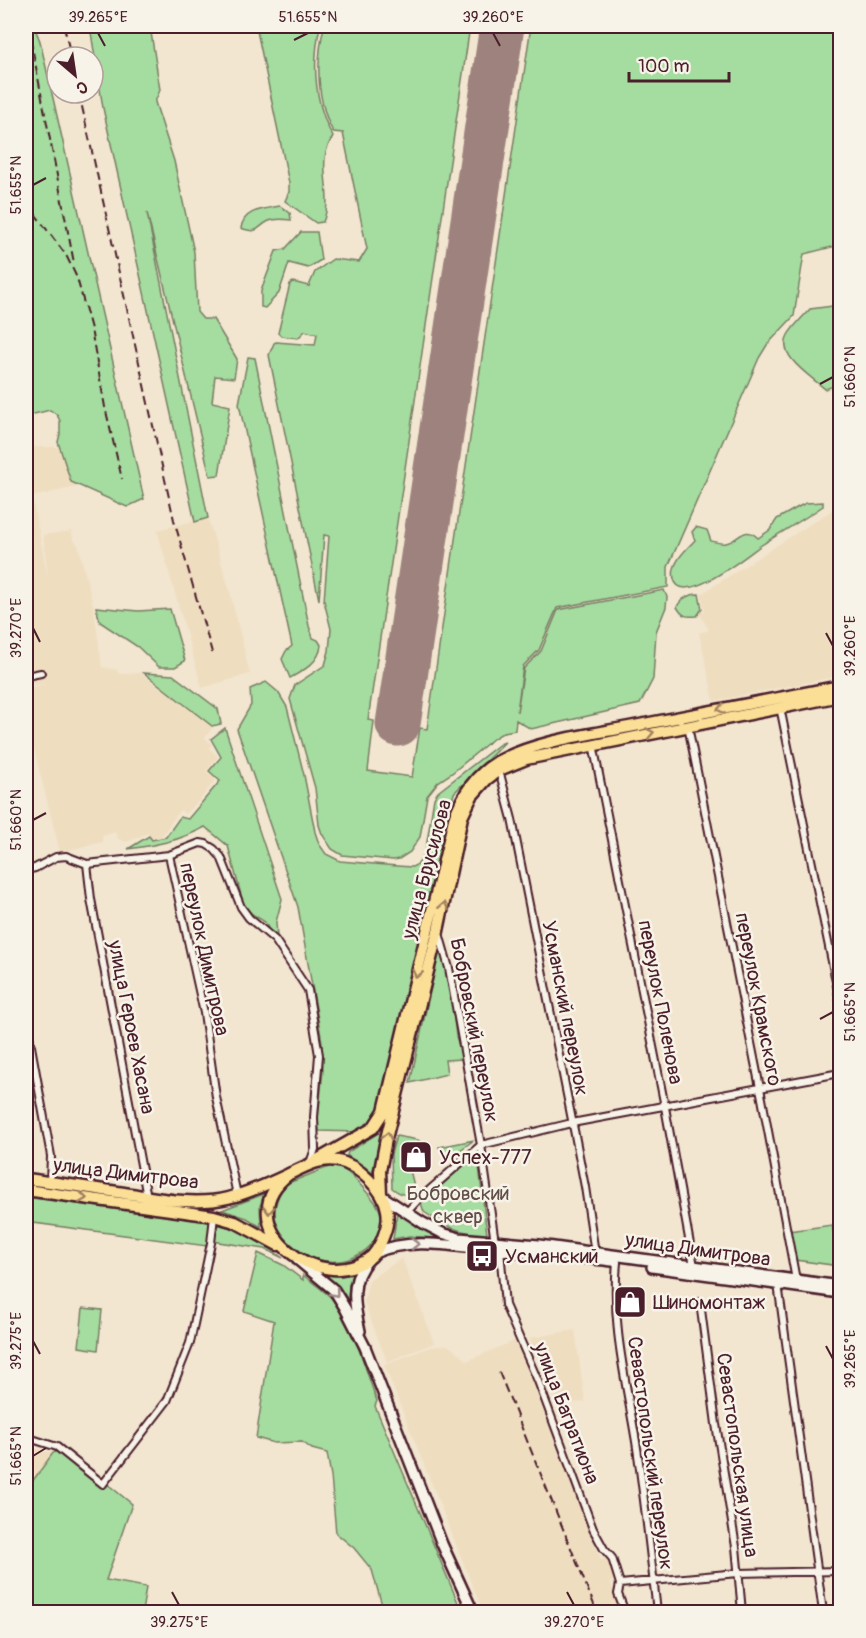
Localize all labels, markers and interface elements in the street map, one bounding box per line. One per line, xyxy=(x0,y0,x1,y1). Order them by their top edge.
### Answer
text: 39.265°E xyxy=(69,8,128,27)
text: 51.655°N xyxy=(279,8,337,27)
text: 39.260°E xyxy=(462,8,524,27)
north arrow xyxy=(45,45,105,105)
scale bar xyxy=(629,45,730,83)
text: 100 m xyxy=(638,55,690,78)
text: С xyxy=(73,76,91,98)
text: 51.655°N xyxy=(7,156,26,214)
text: 51.660°N xyxy=(841,346,860,408)
text: 39.270°E xyxy=(7,598,26,658)
text: 39.260°E xyxy=(841,615,860,677)
one-way arrow xyxy=(716,702,726,715)
one-way arrow xyxy=(645,727,655,740)
text: 51.660°N xyxy=(7,789,26,851)
street label: улица Брусилова xyxy=(396,797,457,943)
street label: переулок Димитрова xyxy=(174,860,235,1038)
one-way arrow xyxy=(436,902,449,912)
street label: переулок Крамского xyxy=(729,910,788,1088)
street label: переулок Поленова xyxy=(632,918,689,1086)
street label: Усманский переулок xyxy=(536,919,595,1098)
street label: Бобровский переулок xyxy=(444,936,505,1124)
street label: улица Героев Хасана xyxy=(102,937,161,1116)
one-way arrow xyxy=(412,969,425,979)
text: 51.665°N xyxy=(841,982,860,1042)
one-way arrow xyxy=(379,1132,392,1142)
shop icon: Успех-777 xyxy=(398,1139,434,1175)
place label: Успех-777 xyxy=(439,1145,532,1170)
street label: улица Димитрова xyxy=(51,1152,200,1195)
park label: Бобровский сквер xyxy=(406,1181,510,1229)
one-way arrow xyxy=(79,1192,88,1204)
one-way arrow xyxy=(263,1205,275,1214)
street label: улица Димитрова xyxy=(623,1227,772,1272)
one-way arrow xyxy=(411,1238,420,1250)
bus stop icon: Усманский xyxy=(464,1238,500,1274)
place label: Усманский xyxy=(505,1244,599,1269)
shop icon: Шиномонтаж xyxy=(612,1284,648,1320)
one-way arrow xyxy=(327,1286,338,1297)
place label: Шиномонтаж xyxy=(653,1290,765,1315)
text: 39.275°E xyxy=(7,1312,26,1370)
text: 39.265°E xyxy=(841,1329,860,1389)
street label: Севастопольский переулок xyxy=(622,1335,679,1571)
street label: улица Багратиона xyxy=(528,1338,605,1488)
street label: Севастопольская улица xyxy=(711,1351,764,1559)
text: 51.665°N xyxy=(7,1426,26,1486)
text: 39.275°E xyxy=(150,1613,208,1632)
text: 39.270°E xyxy=(544,1613,604,1632)

